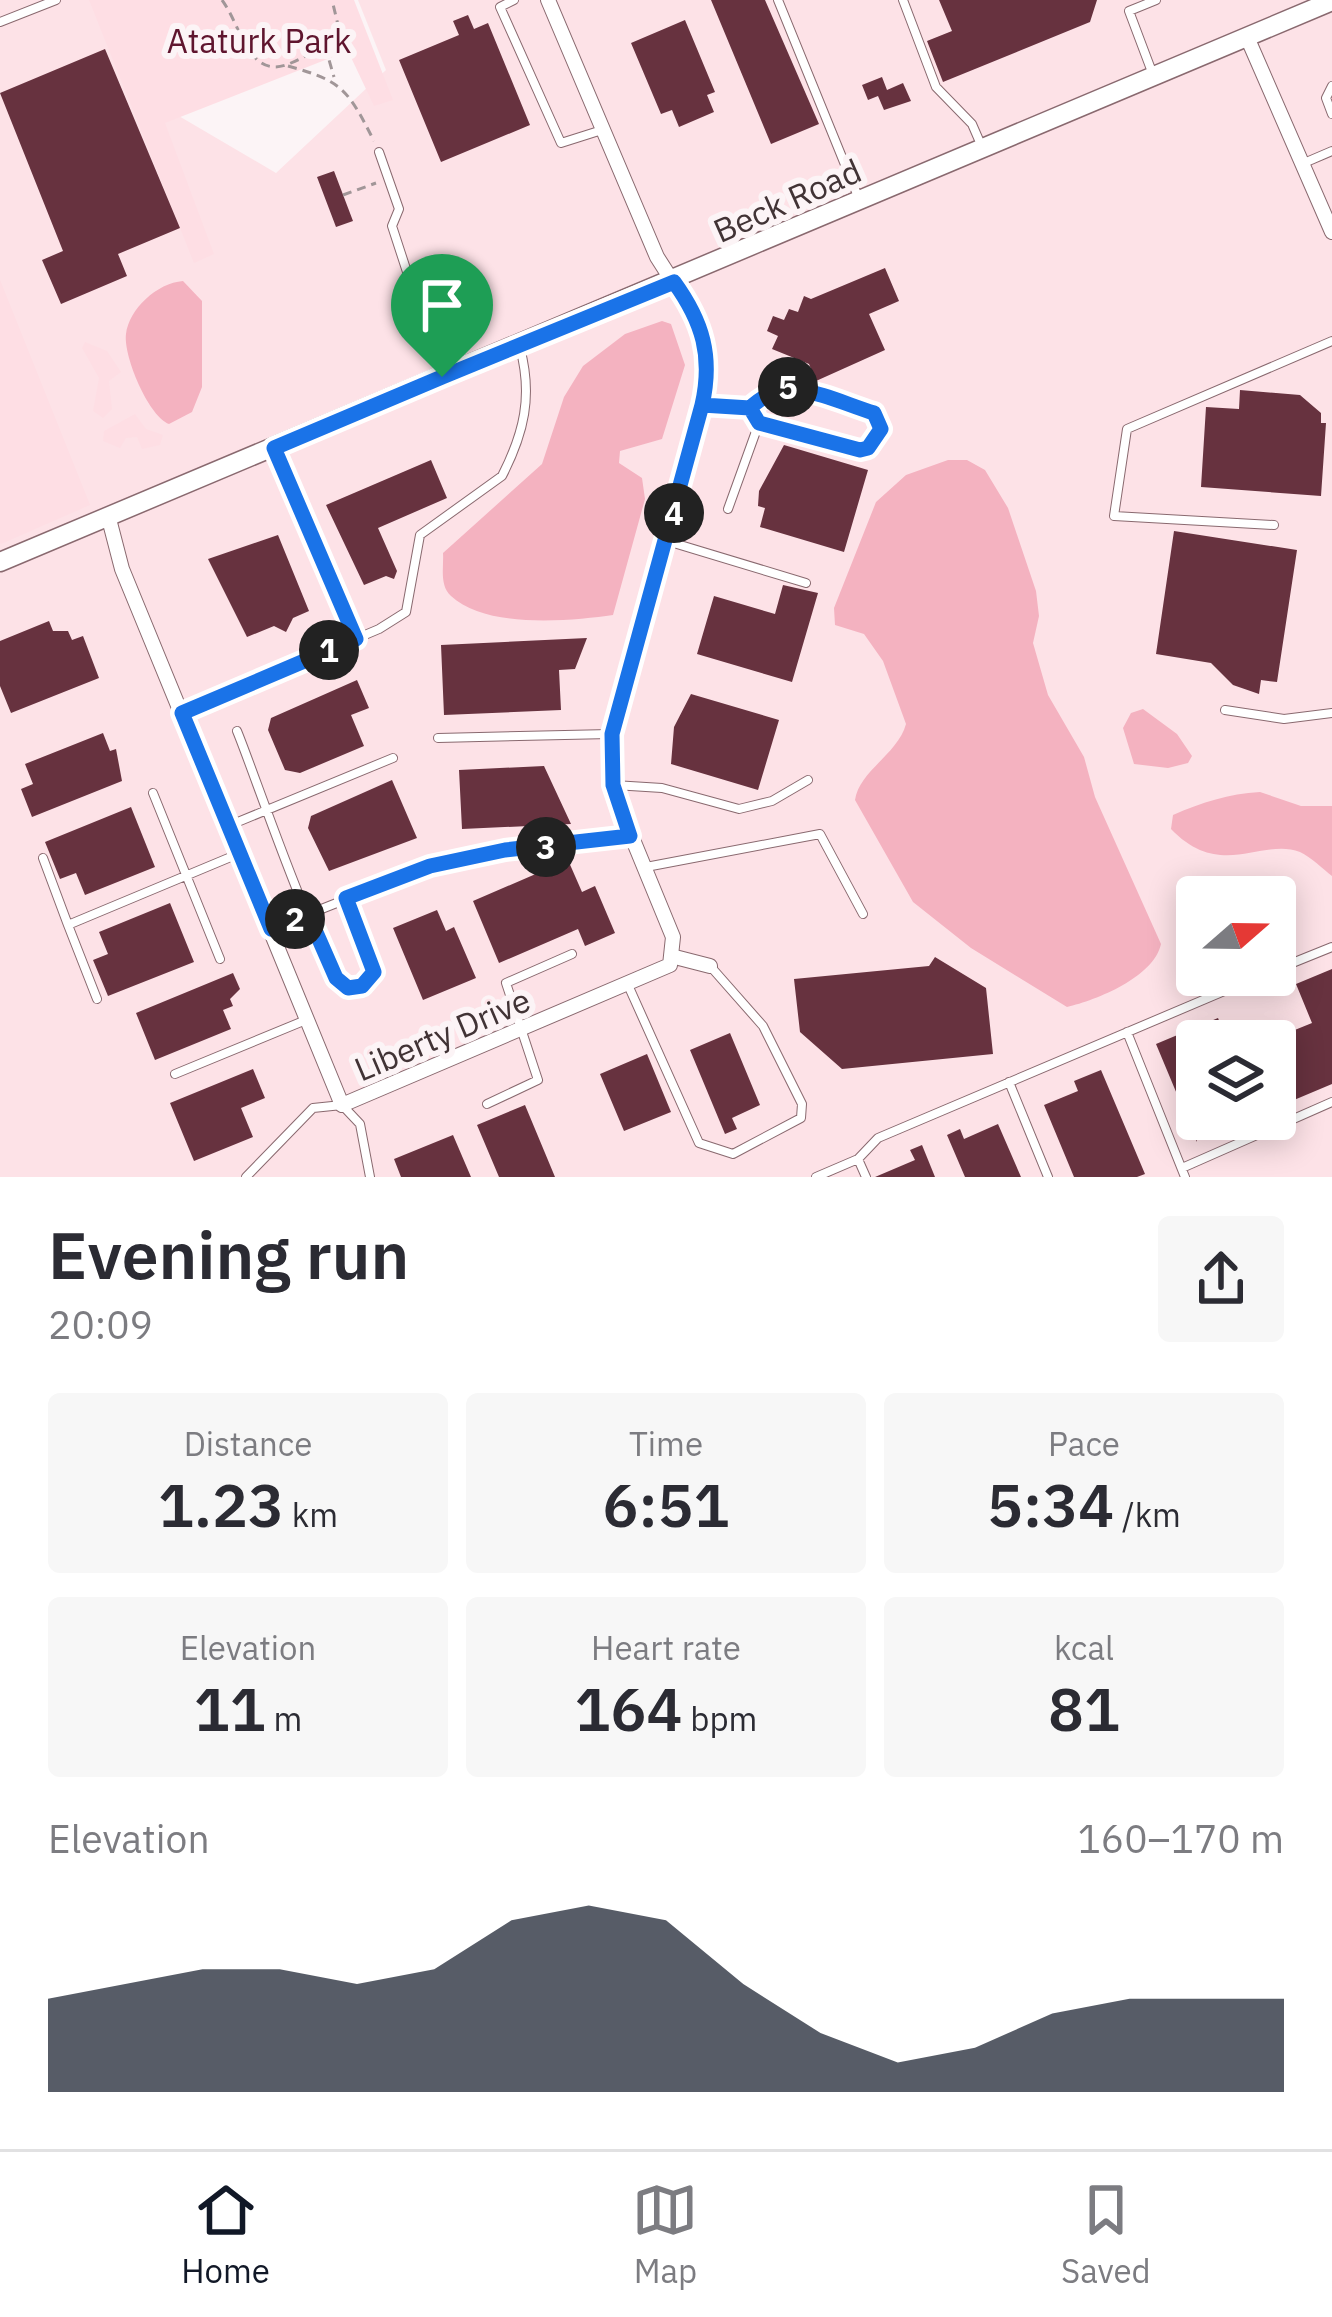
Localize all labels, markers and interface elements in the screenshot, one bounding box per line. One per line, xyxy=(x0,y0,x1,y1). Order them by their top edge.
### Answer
park label: Ataturk Park xyxy=(167,19,351,62)
street label: Beck Road xyxy=(706,148,868,252)
pin xyxy=(391,254,493,377)
icon: arrive xyxy=(409,272,475,338)
pin: 5 xyxy=(758,357,818,417)
text: 5 xyxy=(778,365,798,408)
pin: 4 xyxy=(644,483,704,543)
text: 4 xyxy=(664,491,684,534)
pin: 1 xyxy=(299,620,359,680)
text: 1 xyxy=(319,628,339,671)
pin: 3 xyxy=(516,817,576,877)
text: 3 xyxy=(536,825,556,868)
north arrow xyxy=(1176,876,1296,996)
map controls xyxy=(1176,876,1296,1140)
pin: 2 xyxy=(265,889,325,949)
text: 2 xyxy=(285,897,305,940)
street label: Liberty Drive xyxy=(348,978,536,1090)
button: layers xyxy=(1176,1020,1296,1140)
text: Evening run xyxy=(48,1211,409,1297)
button: share xyxy=(1158,1216,1284,1342)
text: 20:09 xyxy=(48,1299,153,1350)
text: Distance xyxy=(184,1422,312,1465)
text: Time xyxy=(629,1422,703,1465)
text: Pace xyxy=(1048,1422,1120,1465)
text: 1.23 xyxy=(158,1465,284,1544)
text: 6:51 xyxy=(602,1465,730,1544)
text: 5:34 xyxy=(987,1465,1114,1544)
text: km xyxy=(284,1493,338,1536)
text: /km xyxy=(1114,1493,1181,1536)
text: Elevation xyxy=(180,1626,316,1669)
text: Heart rate xyxy=(591,1626,741,1669)
text: kcal xyxy=(1054,1626,1114,1669)
text: 11 xyxy=(194,1669,266,1748)
text: 164 xyxy=(575,1669,683,1748)
text: 81 xyxy=(1048,1669,1120,1748)
text: m xyxy=(266,1697,302,1740)
text: bpm xyxy=(683,1697,757,1740)
text: Elevation xyxy=(48,1813,210,1864)
text: 160–170 m xyxy=(1077,1813,1284,1864)
tab: Home xyxy=(181,2177,270,2292)
tab: Map xyxy=(632,2177,698,2292)
tab: Saved xyxy=(1061,2177,1151,2292)

